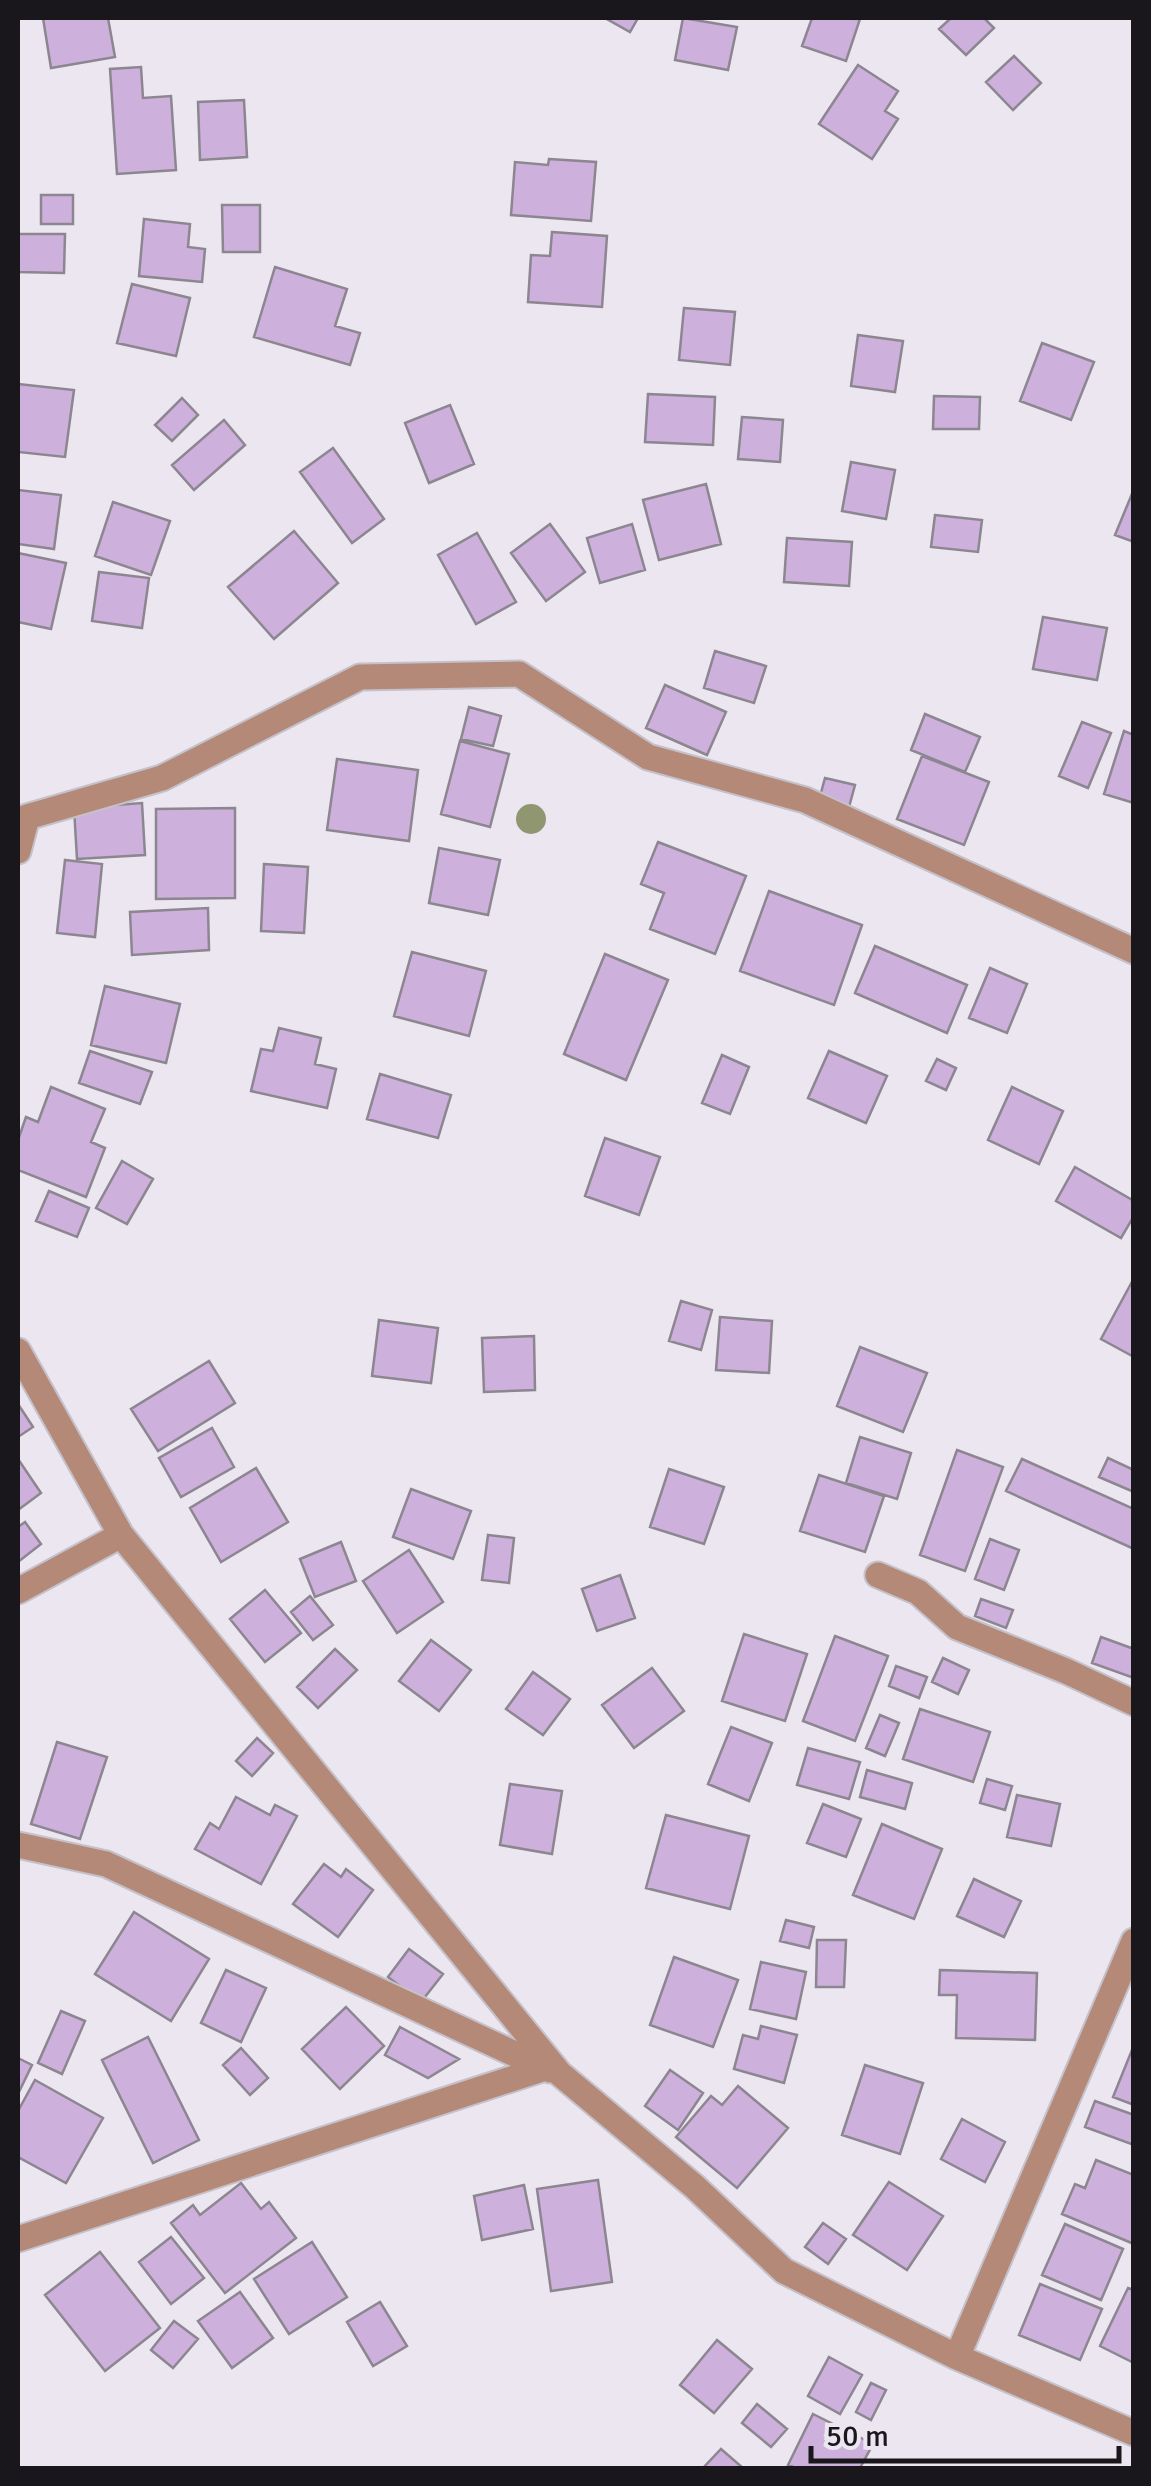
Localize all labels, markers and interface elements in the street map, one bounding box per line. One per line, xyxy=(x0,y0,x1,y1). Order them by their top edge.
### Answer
scale bar xyxy=(811,2401,1118,2463)
text: 50 m xyxy=(826,2418,889,2455)

